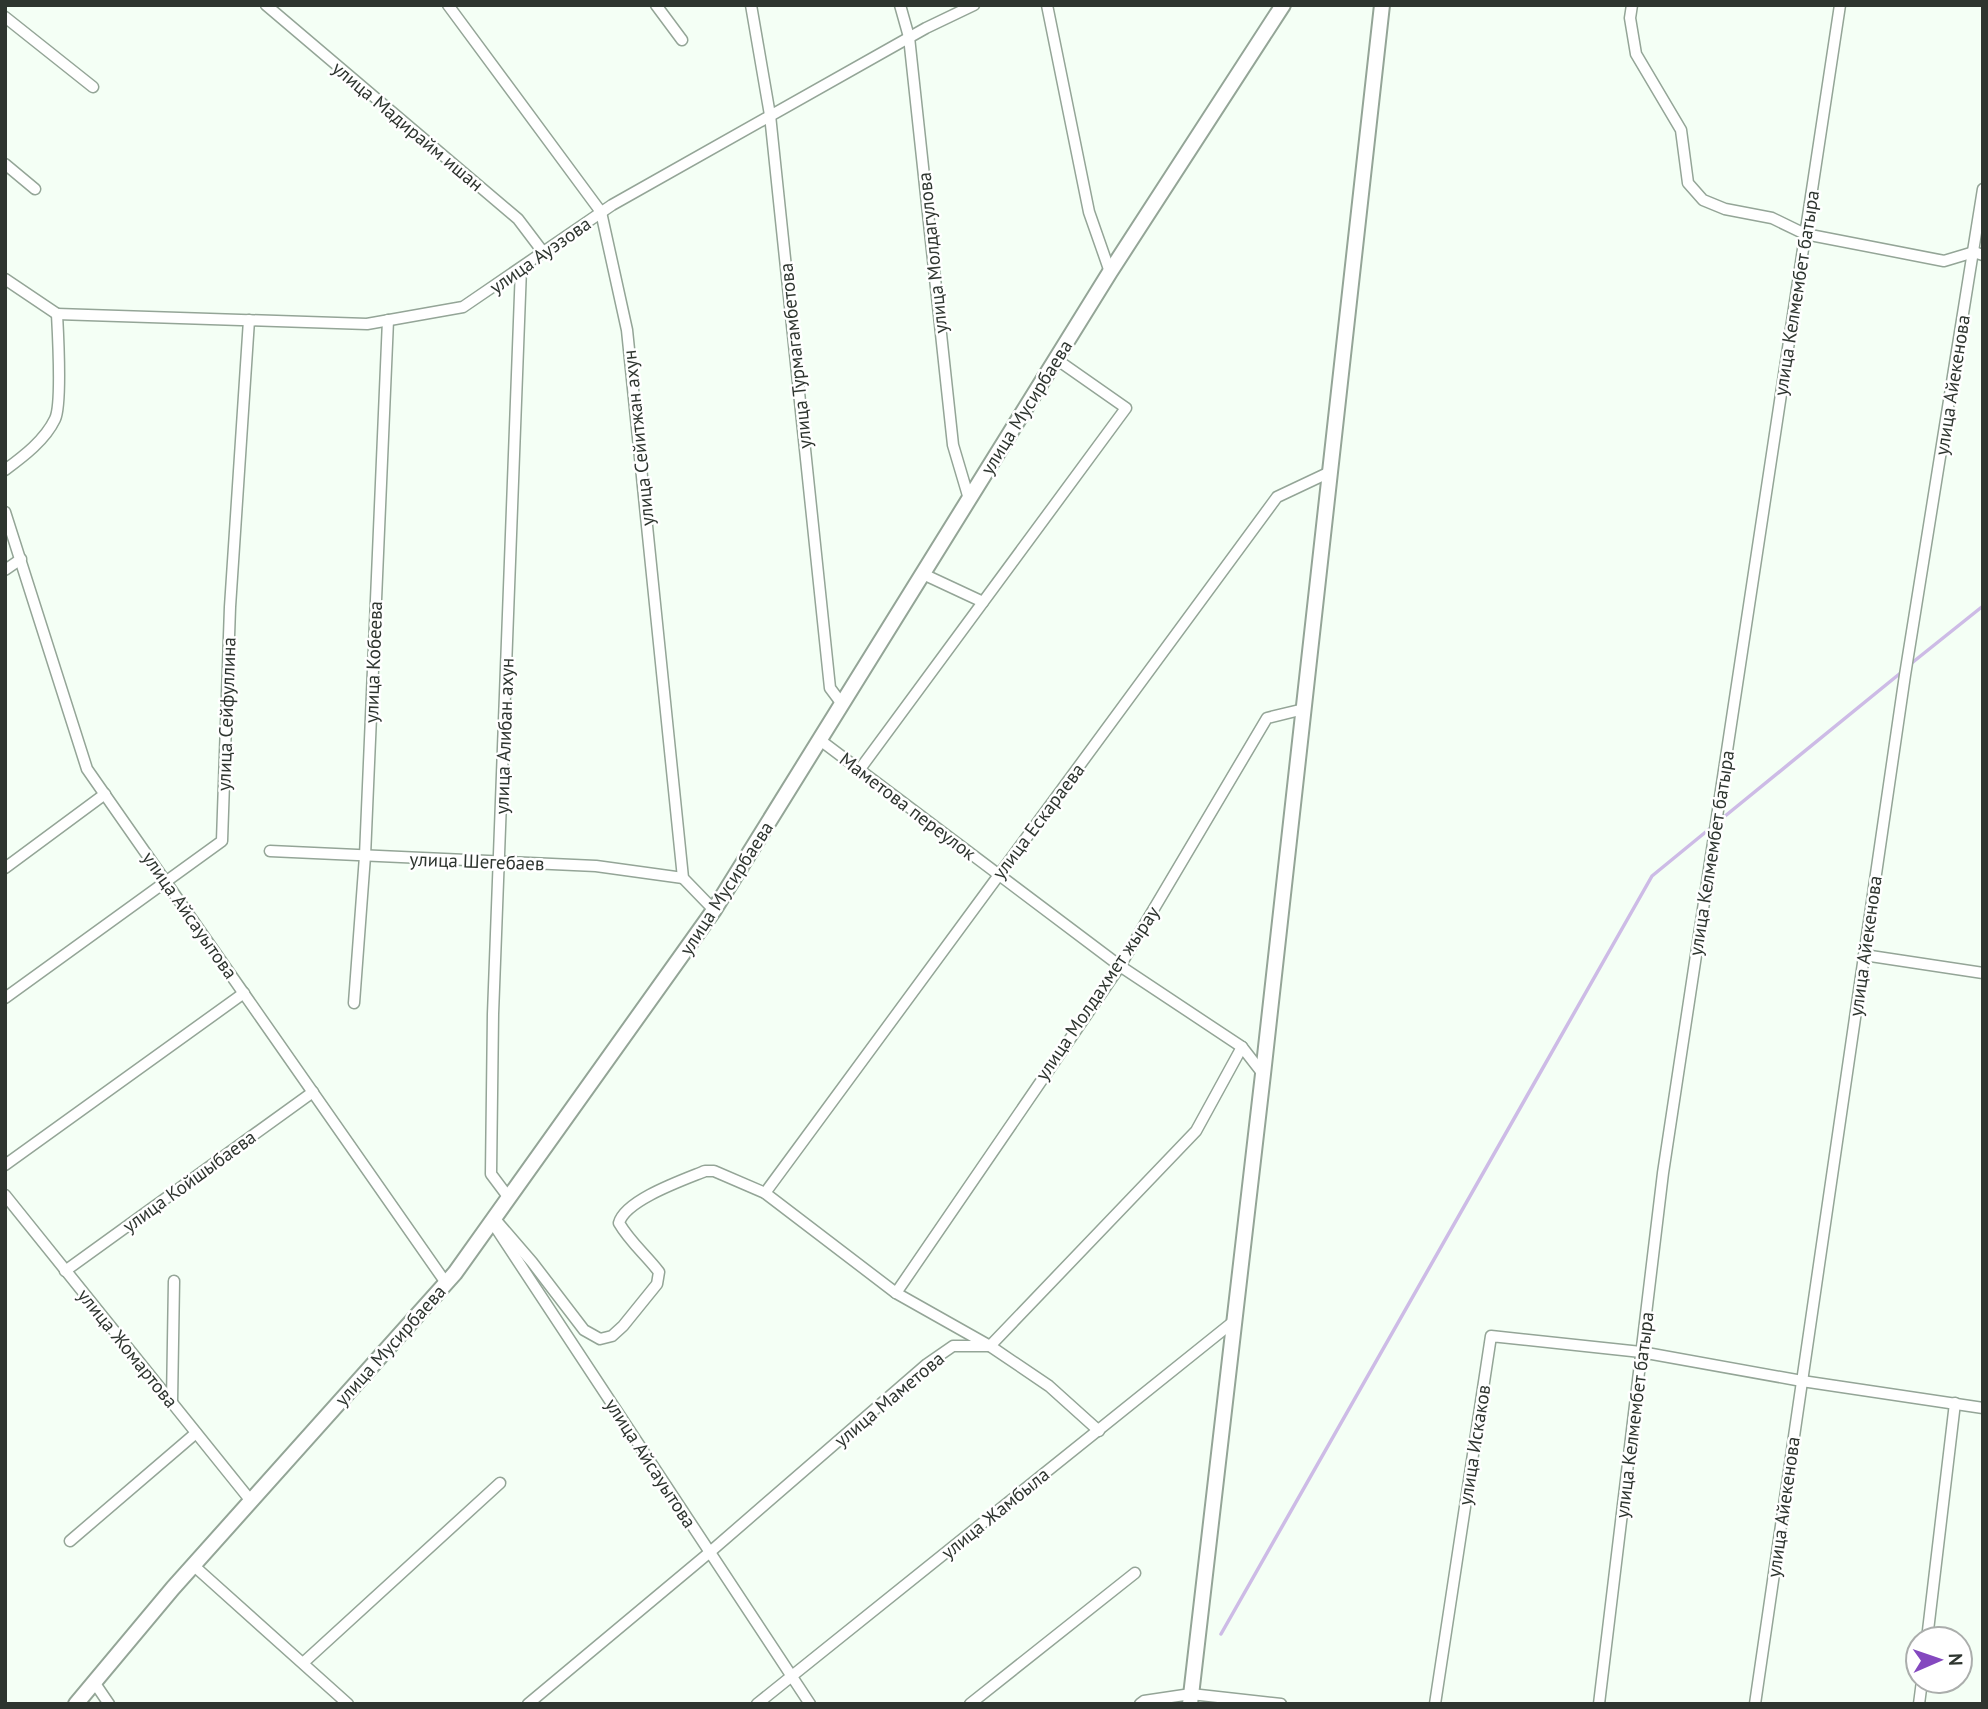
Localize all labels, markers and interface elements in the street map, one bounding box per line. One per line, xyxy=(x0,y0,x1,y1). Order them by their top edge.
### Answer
street label: улица Мадирайм ишан xyxy=(328,56,488,196)
street label: улица Молдагулова xyxy=(912,171,952,335)
street label: улица Келмембет батыра xyxy=(1768,188,1824,398)
street label: улица Ауэзова xyxy=(485,211,595,299)
street label: улица Турмагамбетова xyxy=(773,262,817,450)
street label: улица Айекенова xyxy=(1929,313,1975,457)
street label: улица Мусирбаева xyxy=(975,335,1077,479)
street label: улица Сейитжан ахун xyxy=(617,349,659,527)
street label: улица Кобеева xyxy=(359,601,387,723)
street label: улица Сейфуллина xyxy=(211,637,241,791)
street label: улица Алибан ахун xyxy=(489,657,519,815)
street label: Маметова переулок xyxy=(835,747,981,865)
street label: улица Келмембет батыра xyxy=(1683,748,1739,958)
street label: улица Ескараева xyxy=(987,758,1089,884)
street label: улица Мусирбаева xyxy=(674,817,778,959)
street label: улица Айсауытова xyxy=(137,847,243,983)
street label: улица Шегебаев xyxy=(409,847,545,875)
street label: улица Айекенова xyxy=(1843,874,1887,1018)
street label: улица Молдахмет жырау xyxy=(1030,901,1164,1085)
street label: улица Койшыбаева xyxy=(118,1125,260,1237)
street label: улица Мусирбаева xyxy=(329,1280,451,1410)
street label: улица Жомартова xyxy=(73,1284,183,1412)
street label: улица Келмембет батыра xyxy=(1609,1310,1659,1520)
street label: улица Маметова xyxy=(829,1346,949,1452)
street label: улица Искаков xyxy=(1453,1383,1495,1507)
street label: улица Айсауытова xyxy=(600,1394,702,1532)
street label: улица Айекенова xyxy=(1761,1435,1805,1579)
street label: улица Жамбыла xyxy=(936,1462,1054,1564)
north arrow xyxy=(1904,1625,1974,1695)
text: N xyxy=(1944,1653,1968,1666)

